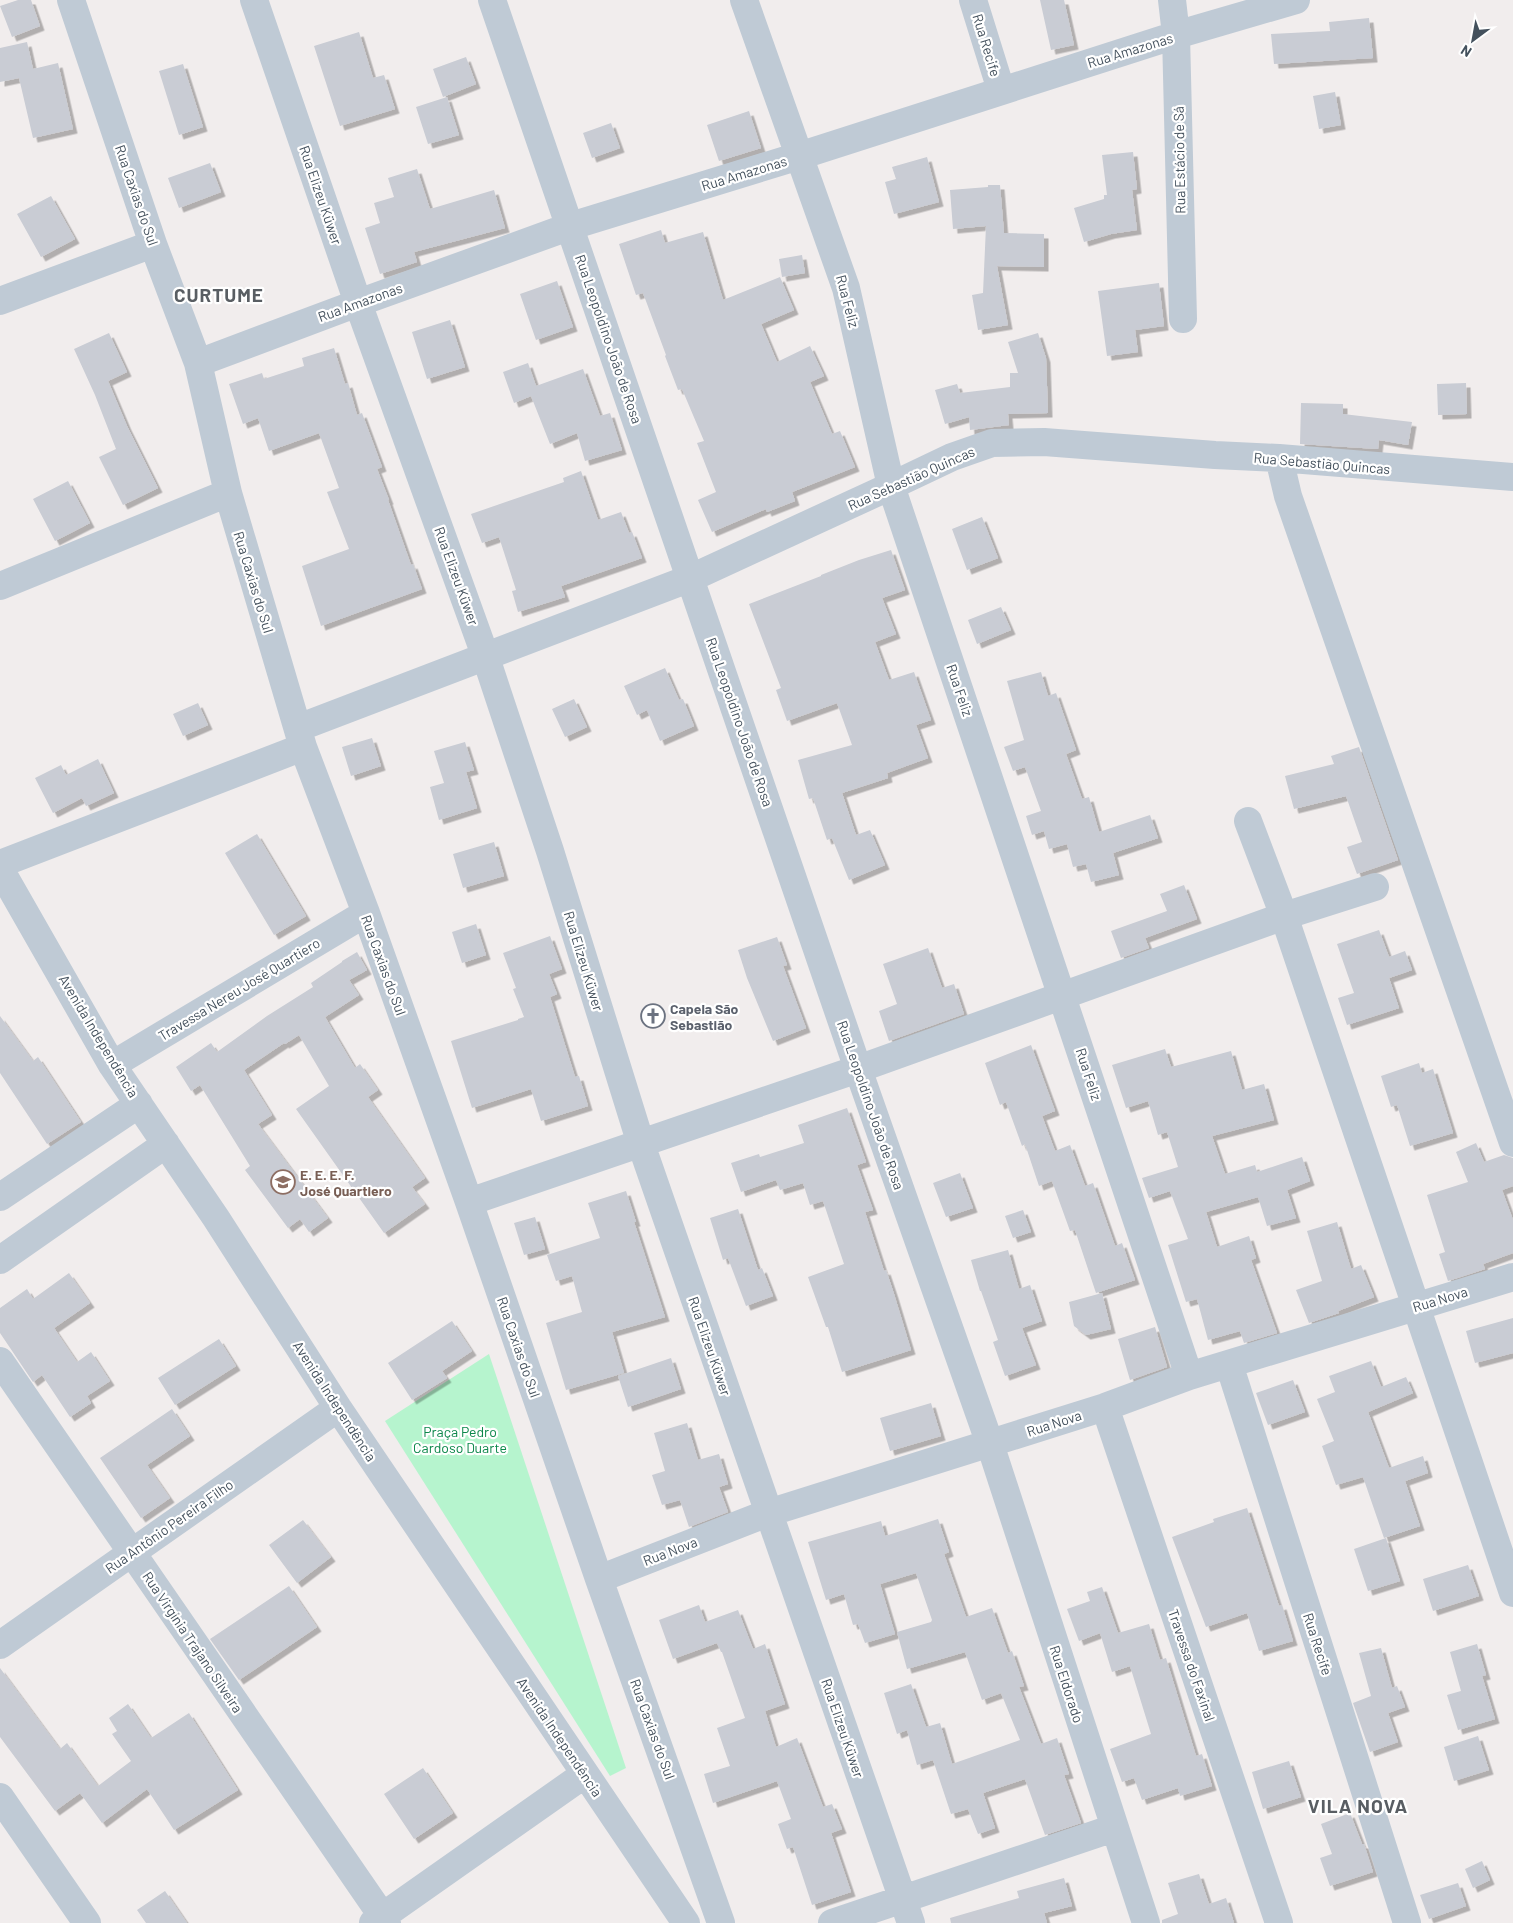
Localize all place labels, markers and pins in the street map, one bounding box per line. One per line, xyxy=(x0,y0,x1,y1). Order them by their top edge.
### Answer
place label: Capela São Sebastião xyxy=(670,1000,739,1033)
church icon: Capela São Sebastião xyxy=(640,1003,666,1029)
place label: E. E. E. F. José Quartiero xyxy=(300,1166,392,1199)
school or university icon: E. E. E. F. José Quartiero xyxy=(270,1169,296,1195)

